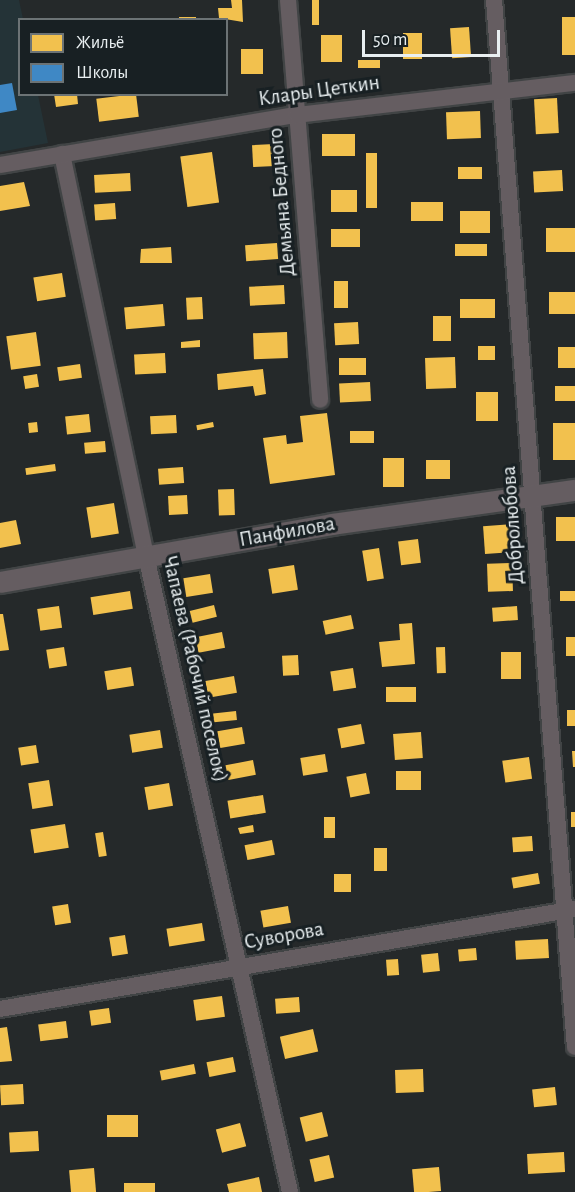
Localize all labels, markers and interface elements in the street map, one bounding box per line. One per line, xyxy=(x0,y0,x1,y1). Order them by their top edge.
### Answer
legend xyxy=(18,18,228,96)
scale bar xyxy=(365,18,503,56)
text: 50 m xyxy=(373,31,407,49)
text: Жильё xyxy=(76,34,124,52)
text: Школы xyxy=(76,64,128,82)
street label: Клары Цеткин xyxy=(257,70,381,112)
street label: Демьяна Бедного xyxy=(263,127,301,277)
street label: Добролюбова xyxy=(496,465,530,585)
street label: Панфилова xyxy=(237,511,337,553)
street label: Чапаева (Рабочий поселок) xyxy=(157,554,233,784)
street label: Суворова xyxy=(242,917,326,955)

